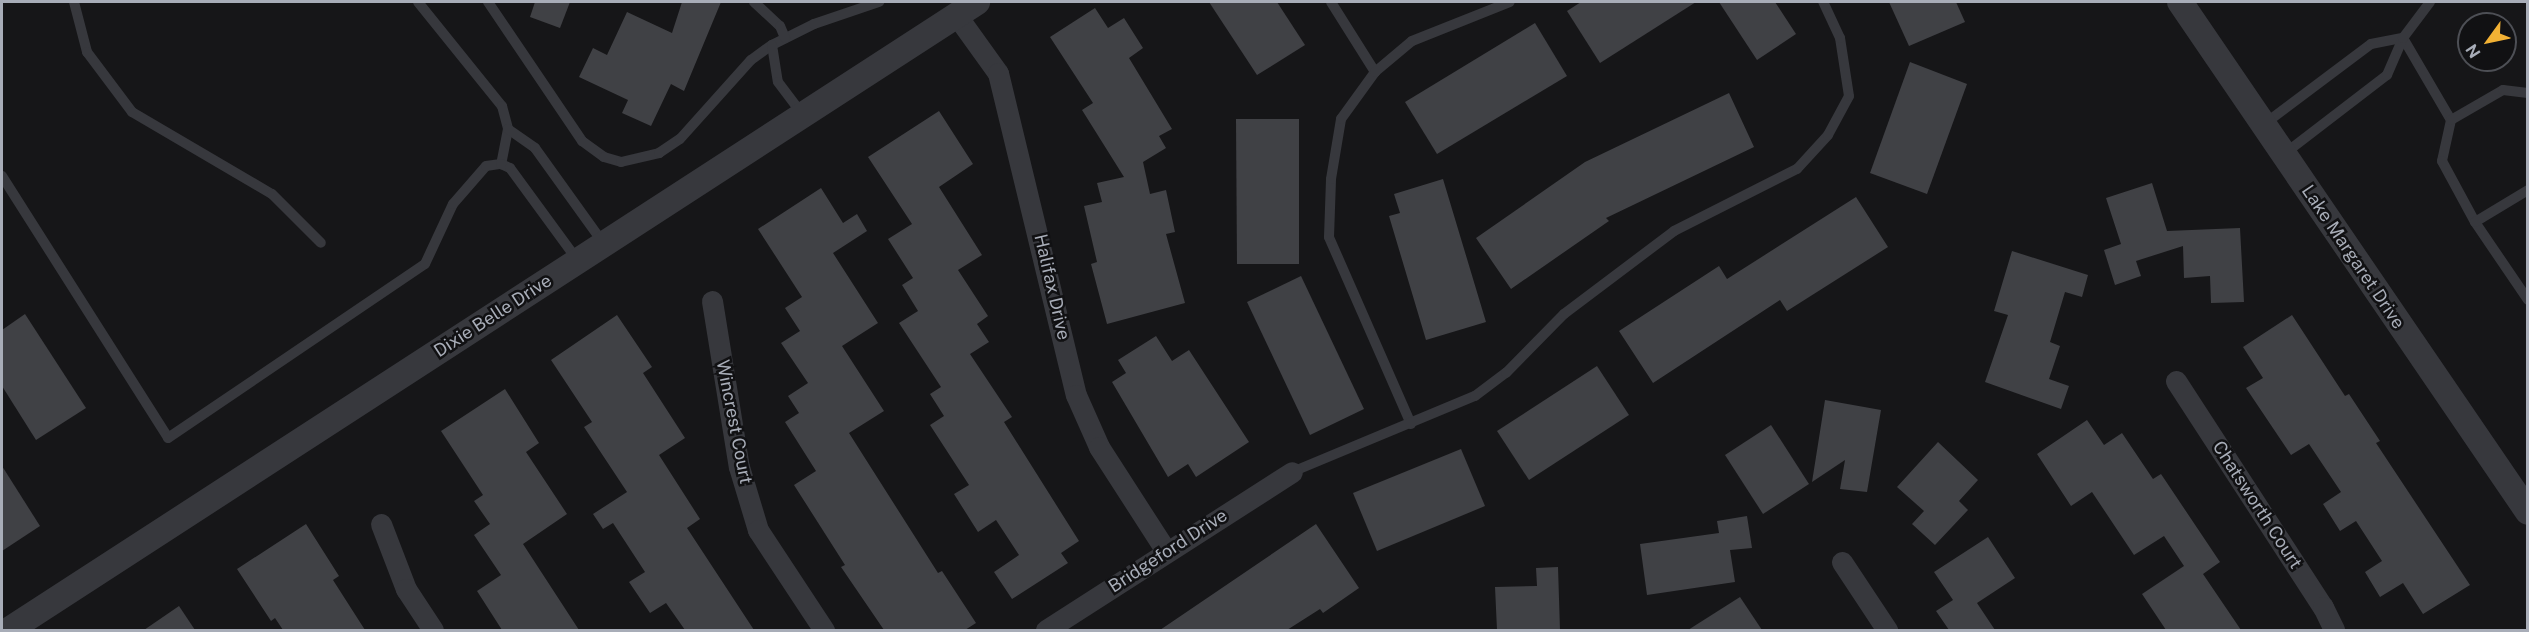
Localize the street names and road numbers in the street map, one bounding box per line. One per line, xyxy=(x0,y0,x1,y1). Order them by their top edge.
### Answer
street label: Lake Margaret Drive xyxy=(2297,181,2409,333)
street label: Halifax Drive xyxy=(1029,232,1075,342)
street label: Dixie Belle Drive xyxy=(430,270,556,362)
street label: Wincrest Court xyxy=(711,358,757,486)
street label: Chatsworth Court xyxy=(2208,437,2306,573)
street label: Bridgeford Drive xyxy=(1105,505,1231,597)

